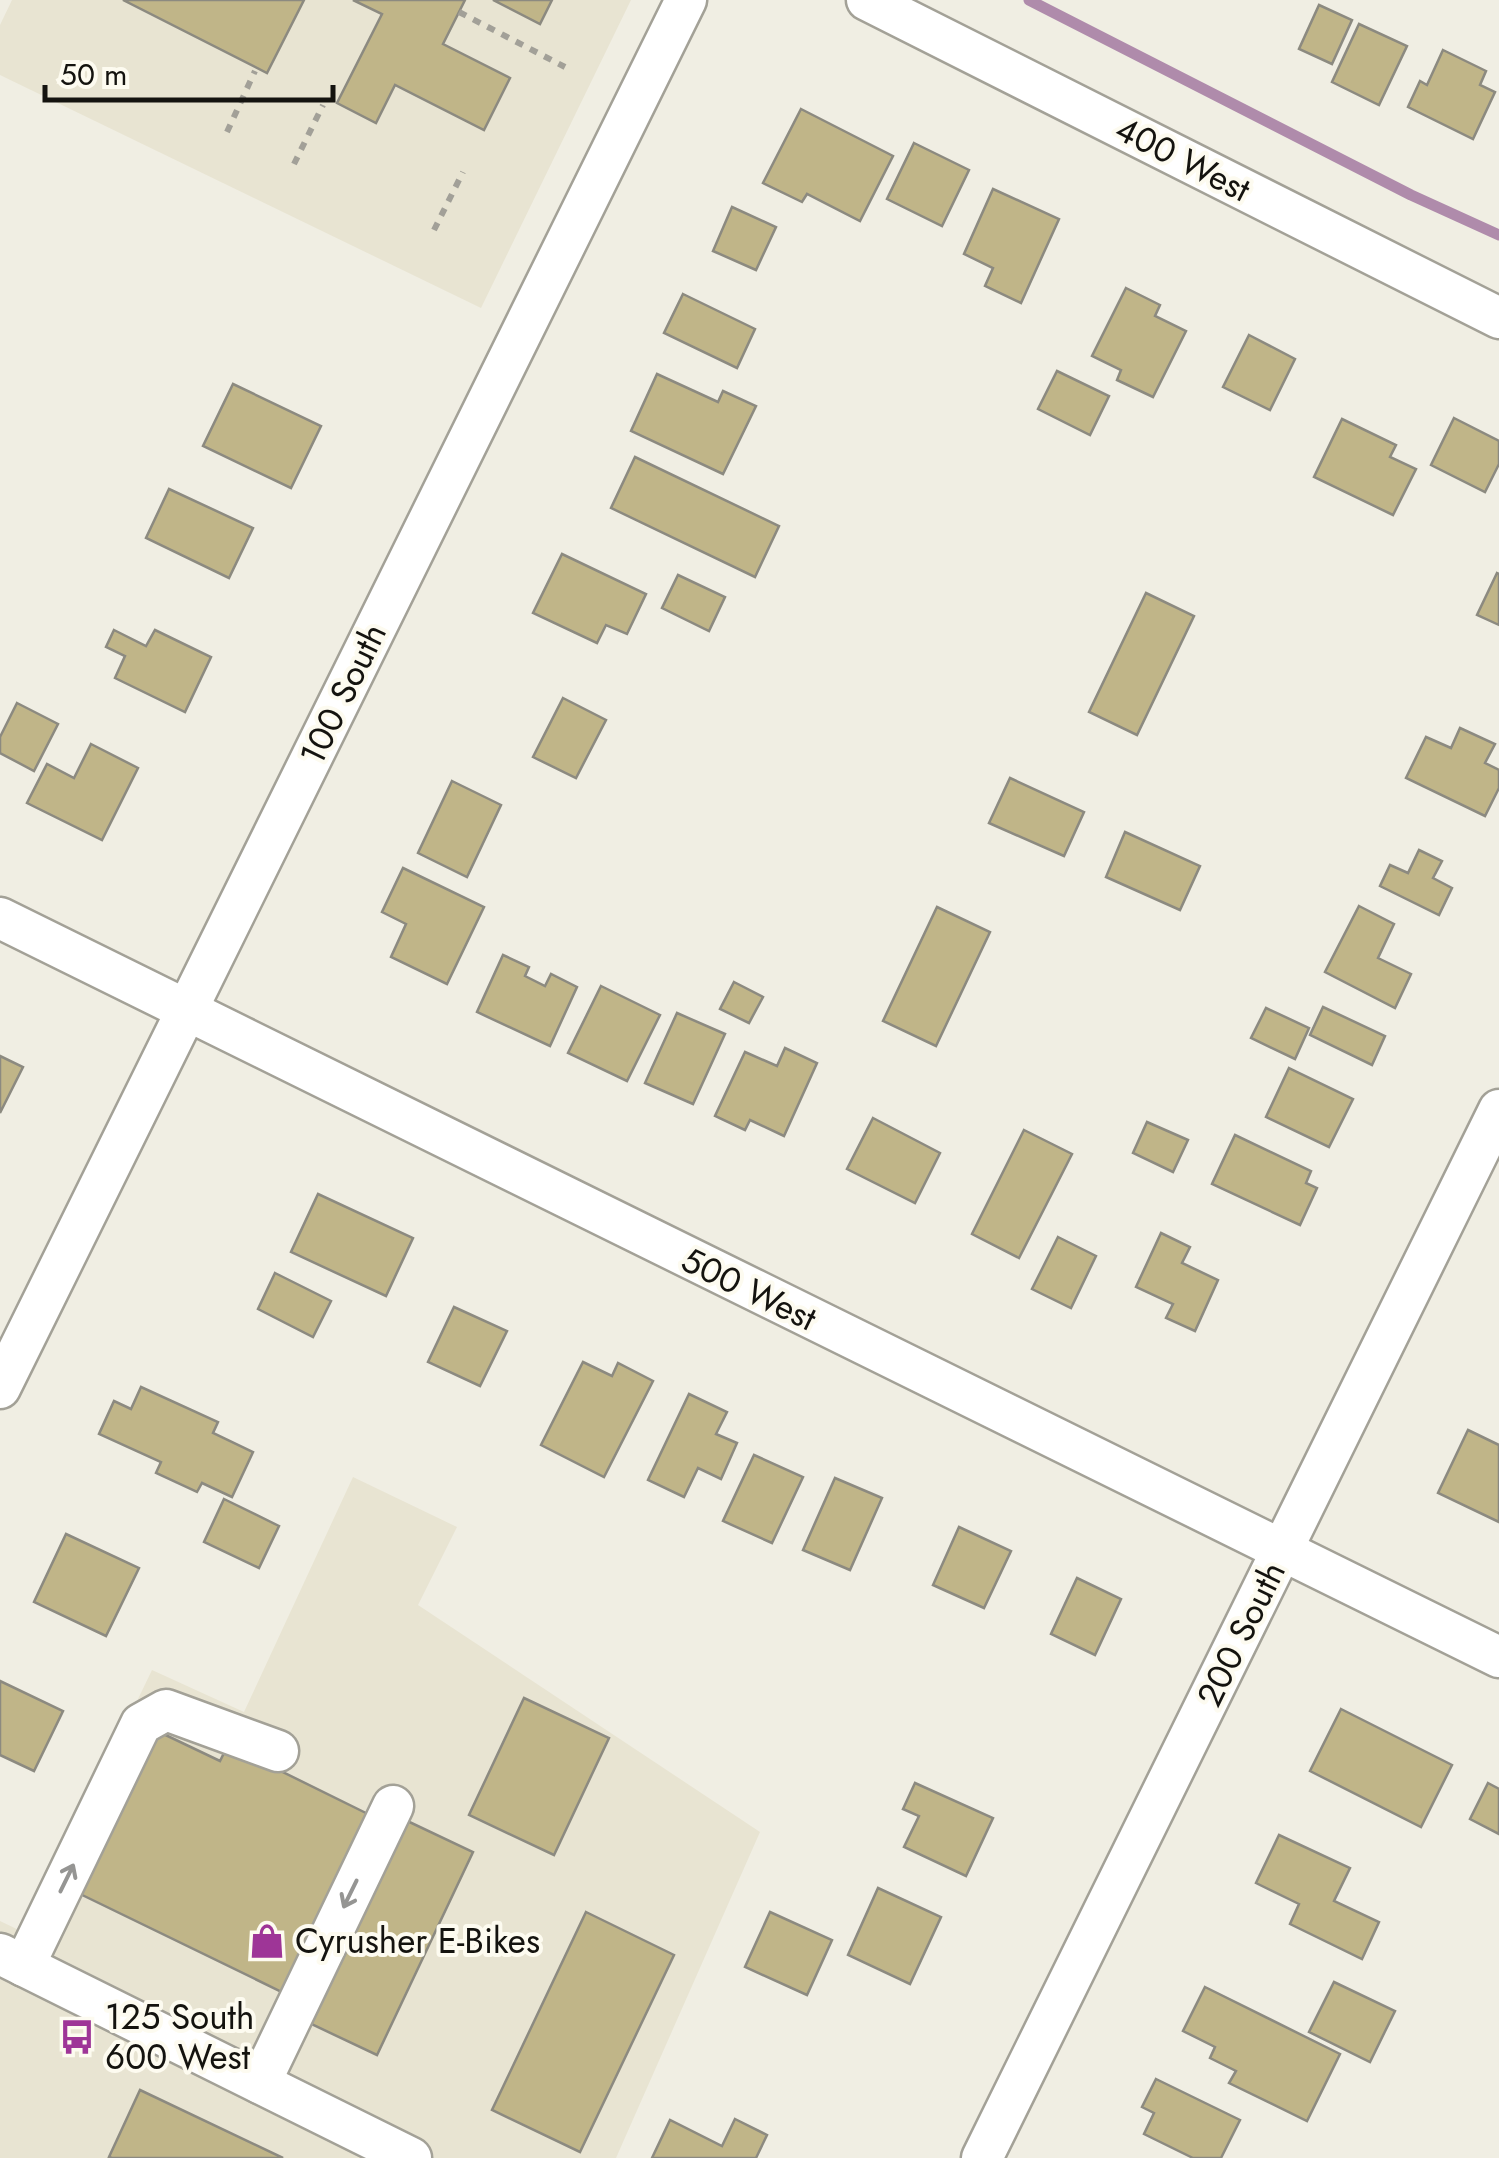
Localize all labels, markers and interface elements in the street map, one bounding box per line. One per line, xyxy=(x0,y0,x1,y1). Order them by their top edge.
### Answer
scale bar xyxy=(45,40,332,102)
text: 50 m xyxy=(60,53,127,96)
street label: 400 West xyxy=(1107,104,1260,215)
street label: 100 South xyxy=(287,615,399,773)
street label: 500 West xyxy=(673,1235,825,1343)
street label: 200 South xyxy=(1184,1553,1298,1715)
one-way arrow xyxy=(58,1864,77,1894)
one-way arrow xyxy=(340,1878,359,1908)
place label: Cyrusher E-Bikes xyxy=(295,1916,540,1966)
shop icon: Cyrusher E-Bikes xyxy=(248,1922,286,1960)
place label: 125 South 600 West xyxy=(105,1992,254,2082)
bus stop icon: 125 South 600 West xyxy=(58,2018,96,2056)

